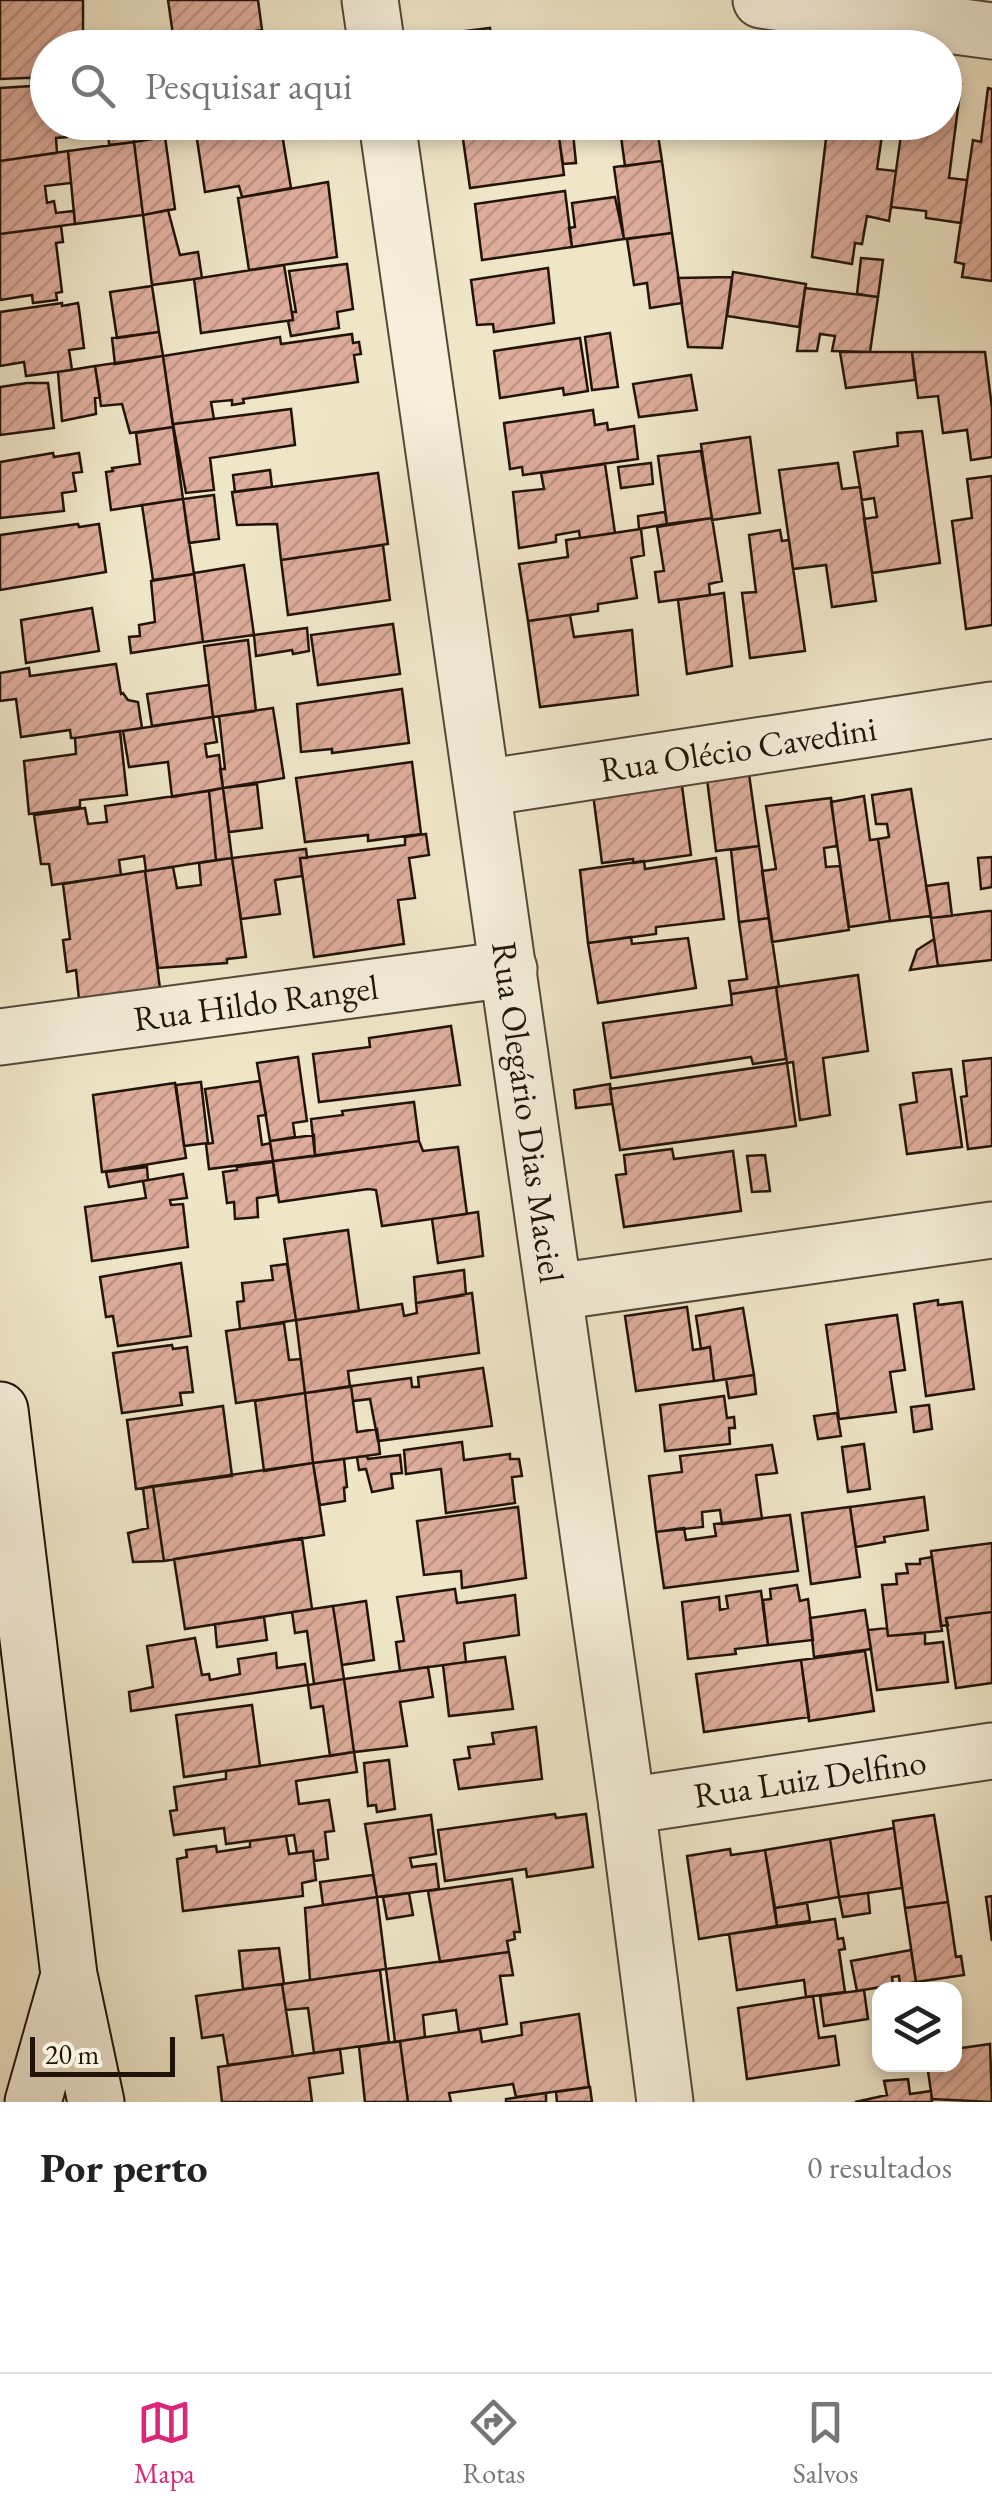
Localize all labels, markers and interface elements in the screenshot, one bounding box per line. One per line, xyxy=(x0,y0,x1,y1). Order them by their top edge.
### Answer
search box xyxy=(30,30,962,140)
icon: search xyxy=(65,58,120,113)
text: Pesquisar aqui xyxy=(145,61,352,110)
street label: Rua Olécio Cavedini xyxy=(597,705,879,792)
street label: Rua Olegário Dias Maciel xyxy=(482,938,575,1285)
street label: Rua Hildo Rangel xyxy=(131,964,381,1041)
street label: Rua Luiz Delfino xyxy=(691,1738,929,1818)
map controls xyxy=(872,1982,962,2072)
button: layers xyxy=(872,1982,962,2072)
scale bar xyxy=(30,2032,175,2076)
text: 20 m xyxy=(45,2036,99,2072)
text: Por perto xyxy=(40,2140,208,2195)
text: 0 resultados xyxy=(807,2146,952,2188)
tab: Mapa xyxy=(134,2395,195,2491)
tab: Rotas xyxy=(462,2395,525,2491)
tab: Salvos xyxy=(793,2395,858,2491)

